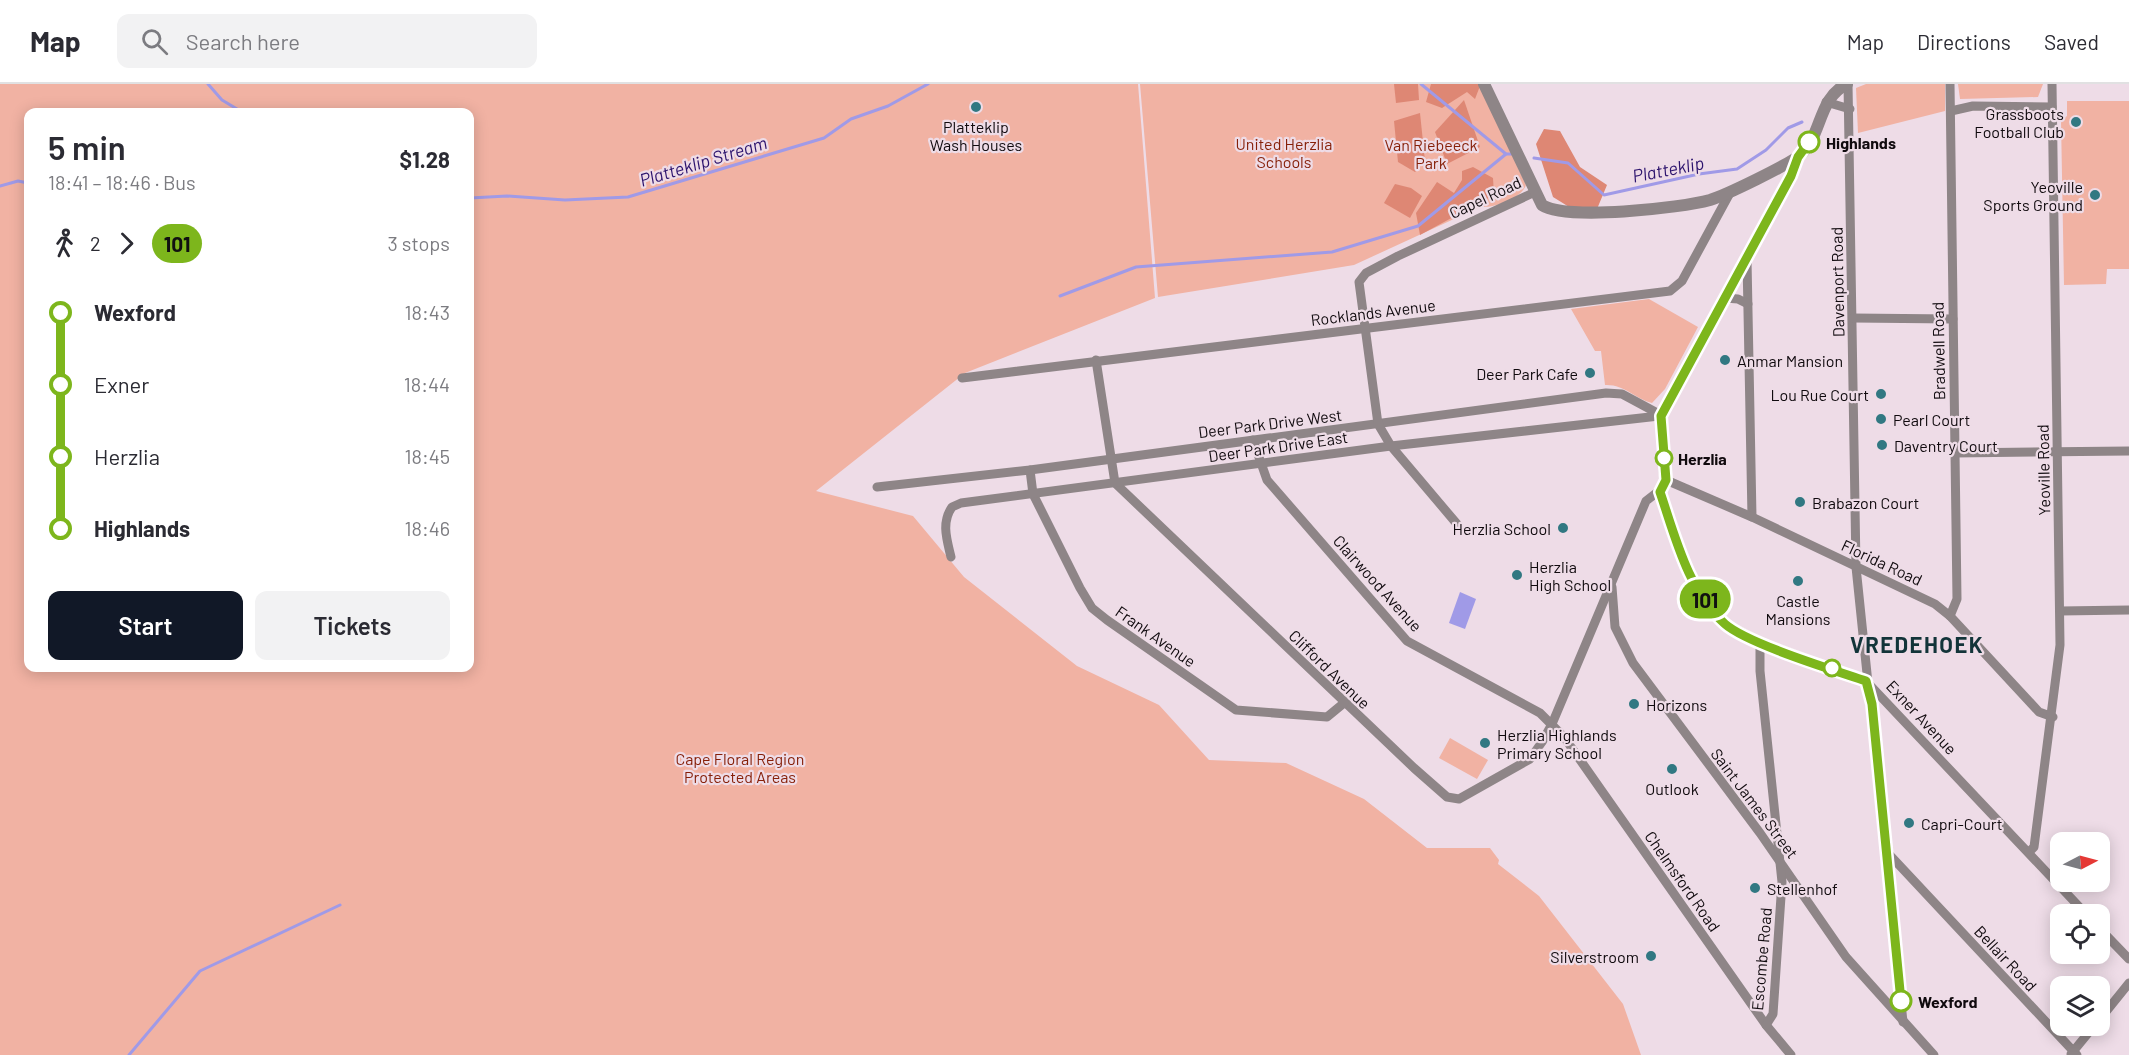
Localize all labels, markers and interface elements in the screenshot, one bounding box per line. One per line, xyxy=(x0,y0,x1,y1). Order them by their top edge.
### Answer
search box xyxy=(117,14,537,68)
text: Map xyxy=(30,24,81,58)
icon: search xyxy=(138,25,171,58)
text: Search here xyxy=(186,28,300,54)
text: Map xyxy=(1847,29,1884,54)
text: Directions xyxy=(1917,29,2011,54)
text: Saved xyxy=(2044,29,2099,54)
marker: Platteklip Wash Houses xyxy=(969,100,983,114)
place label: Grassboots Football Club xyxy=(1974,104,2064,141)
marker: Grassboots Football Club xyxy=(2069,115,2083,129)
place label: Platteklip Wash Houses xyxy=(930,117,1022,154)
text: 5 min xyxy=(48,127,126,167)
water label: Platteklip Stream xyxy=(637,131,769,191)
marker: Highlands xyxy=(1798,131,1820,153)
place label: Highlands xyxy=(1826,133,1896,152)
park label: United Herzlia Schools xyxy=(1235,134,1333,171)
park label: Van Riebeeck Park xyxy=(1384,135,1478,172)
text: $1.28 xyxy=(399,146,450,172)
water label: Platteklip xyxy=(1630,151,1706,187)
text: 18:41 – 18:46 · Bus xyxy=(48,170,196,194)
street label: Capel Road xyxy=(1446,172,1524,222)
place label: Yeoville Sports Ground xyxy=(1983,177,2083,214)
marker: Yeoville Sports Ground xyxy=(2088,188,2102,202)
icon: walk xyxy=(48,227,81,260)
icon: forward xyxy=(110,227,143,260)
street label: Davenport Road xyxy=(1827,227,1847,337)
text: 2 xyxy=(90,231,101,255)
text: 101 xyxy=(164,231,190,256)
text: 3 stops xyxy=(388,231,450,255)
street label: Rocklands Avenue xyxy=(1309,295,1437,329)
text: Wexford xyxy=(94,299,176,325)
text: 18:43 xyxy=(404,300,450,324)
street label: Bradwell Road xyxy=(1928,302,1948,400)
place label: Anmar Mansion xyxy=(1737,351,1843,370)
marker: Anmar Mansion xyxy=(1718,353,1732,367)
place label: Deer Park Cafe xyxy=(1476,364,1578,383)
marker: Deer Park Cafe xyxy=(1583,366,1597,380)
text: Exner xyxy=(94,371,149,397)
text: 18:44 xyxy=(404,372,450,396)
place label: Lou Rue Court xyxy=(1770,385,1869,404)
marker: Lou Rue Court xyxy=(1874,387,1888,401)
street label: Deer Park Drive West xyxy=(1197,405,1343,441)
place label: Pearl Court xyxy=(1893,410,1970,429)
marker: Pearl Court xyxy=(1874,412,1888,426)
street label: Yeoville Road xyxy=(2033,424,2053,516)
street label: Deer Park Drive East xyxy=(1207,427,1349,465)
place label: Daventry Court xyxy=(1894,436,1998,455)
marker: Daventry Court xyxy=(1875,438,1889,452)
text: Herzlia xyxy=(94,443,160,469)
text: 18:45 xyxy=(405,444,450,468)
marker: Herzlia xyxy=(1655,449,1673,467)
place label: Herzlia xyxy=(1678,449,1727,468)
place label: Brabazon Court xyxy=(1812,493,1919,512)
marker: Brabazon Court xyxy=(1793,495,1807,509)
text: Highlands xyxy=(94,515,190,541)
text: 18:46 xyxy=(404,516,450,540)
place label: Herzlia School xyxy=(1453,519,1551,538)
marker: Herzlia School xyxy=(1556,521,1570,535)
street label: Clairwood Avenue xyxy=(1330,531,1426,635)
street label: Florida Road xyxy=(1839,535,1925,589)
place label: Herzlia High School xyxy=(1529,557,1611,594)
marker: Herzlia High School xyxy=(1510,568,1524,582)
marker: Castle Mansions xyxy=(1791,574,1805,588)
line badge: 101 xyxy=(1670,580,1740,618)
text: 101 xyxy=(1692,587,1718,612)
button: Start xyxy=(48,591,243,660)
button: Tickets xyxy=(255,591,450,660)
place label: Castle Mansions xyxy=(1765,591,1831,628)
street label: Frank Avenue xyxy=(1112,601,1200,671)
street label: Clifford Avenue xyxy=(1286,626,1374,712)
district label: VREDEHOEK xyxy=(1850,631,1984,657)
unlabelled marker xyxy=(1823,659,1841,677)
street label: Exner Avenue xyxy=(1883,676,1961,758)
place label: Horizons xyxy=(1646,695,1707,714)
marker: Horizons xyxy=(1627,697,1641,711)
place label: Herzlia Highlands Primary School xyxy=(1497,725,1617,762)
marker: Herzlia Highlands Primary School xyxy=(1478,736,1492,750)
street label: Saint James Street xyxy=(1707,744,1803,862)
park label: Cape Floral Region Protected Areas xyxy=(676,749,804,786)
marker: Outlook xyxy=(1665,762,1679,776)
place label: Outlook xyxy=(1645,779,1699,798)
place label: Capri-Court xyxy=(1921,814,2003,833)
marker: Capri-Court xyxy=(1902,816,1916,830)
street label: Chelmsford Road xyxy=(1641,827,1725,935)
north arrow xyxy=(2050,832,2110,892)
map controls xyxy=(2050,832,2110,1036)
place label: Stellenhof xyxy=(1767,879,1838,898)
marker: Stellenhof xyxy=(1748,881,1762,895)
button: locate xyxy=(2050,904,2110,964)
street label: Escombe Road xyxy=(1747,907,1775,1011)
street label: Bellair Road xyxy=(1971,921,2041,995)
place label: Silverstroom xyxy=(1550,947,1639,966)
marker: Silverstroom xyxy=(1644,949,1658,963)
button: layers xyxy=(2050,976,2110,1036)
marker: Wexford xyxy=(1890,990,1912,1012)
place label: Wexford xyxy=(1918,992,1978,1011)

